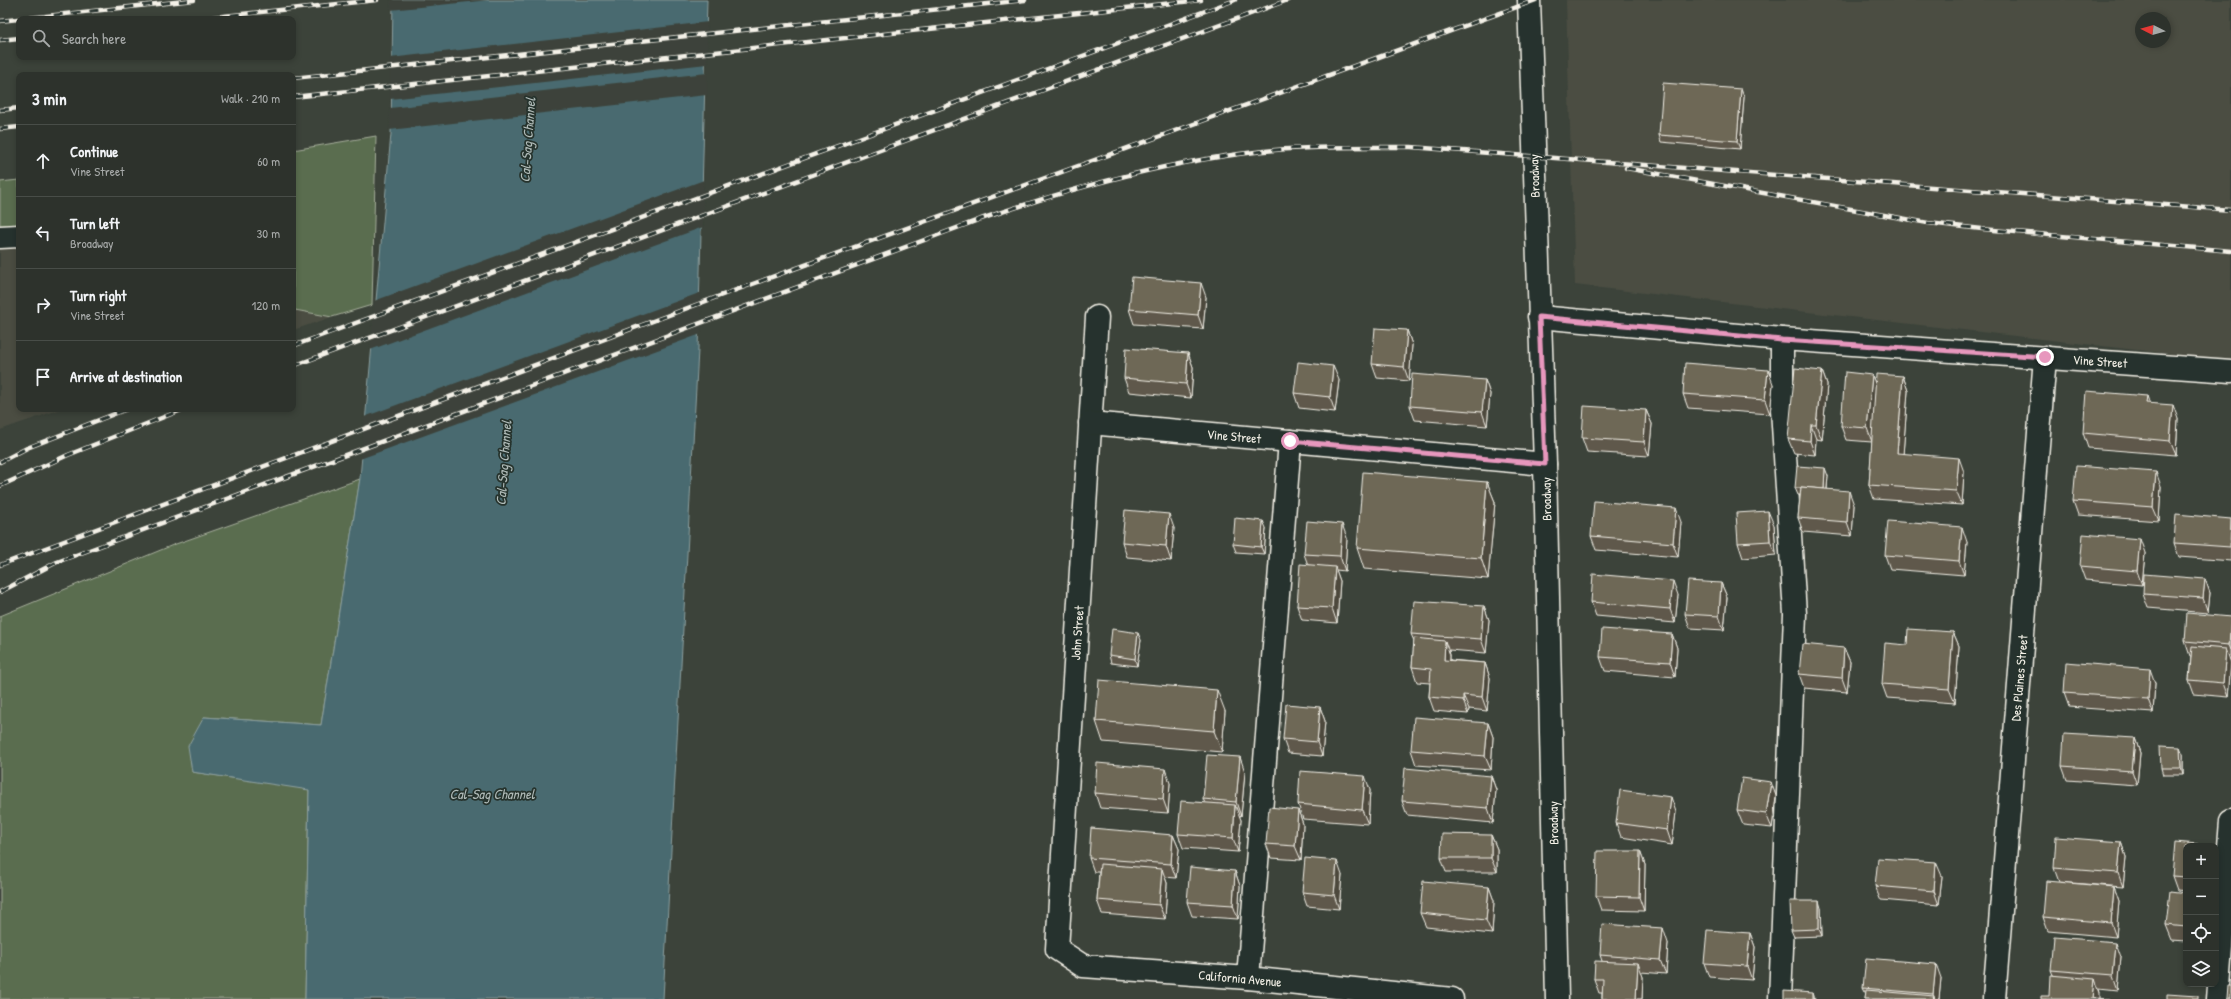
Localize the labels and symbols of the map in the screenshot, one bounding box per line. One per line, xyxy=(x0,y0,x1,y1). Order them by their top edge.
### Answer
north arrow xyxy=(2135,12,2171,48)
water label: Cal-Sag Channel xyxy=(515,96,541,183)
street label: Broadway xyxy=(1524,153,1544,198)
route end xyxy=(2036,348,2054,366)
street label: Vine Street xyxy=(2072,350,2128,372)
water label: Cal-Sag Channel xyxy=(491,419,517,506)
street label: Vine Street xyxy=(1206,425,1262,447)
route start xyxy=(1281,432,1299,450)
street label: Broadway xyxy=(1537,477,1555,521)
street label: John Street xyxy=(1066,605,1088,661)
street label: Des Plaines Street xyxy=(2006,634,2032,722)
water label: Cal-Sag Channel xyxy=(450,784,536,804)
street label: Broadway xyxy=(1544,801,1562,845)
street label: California Avenue xyxy=(1198,965,1282,991)

